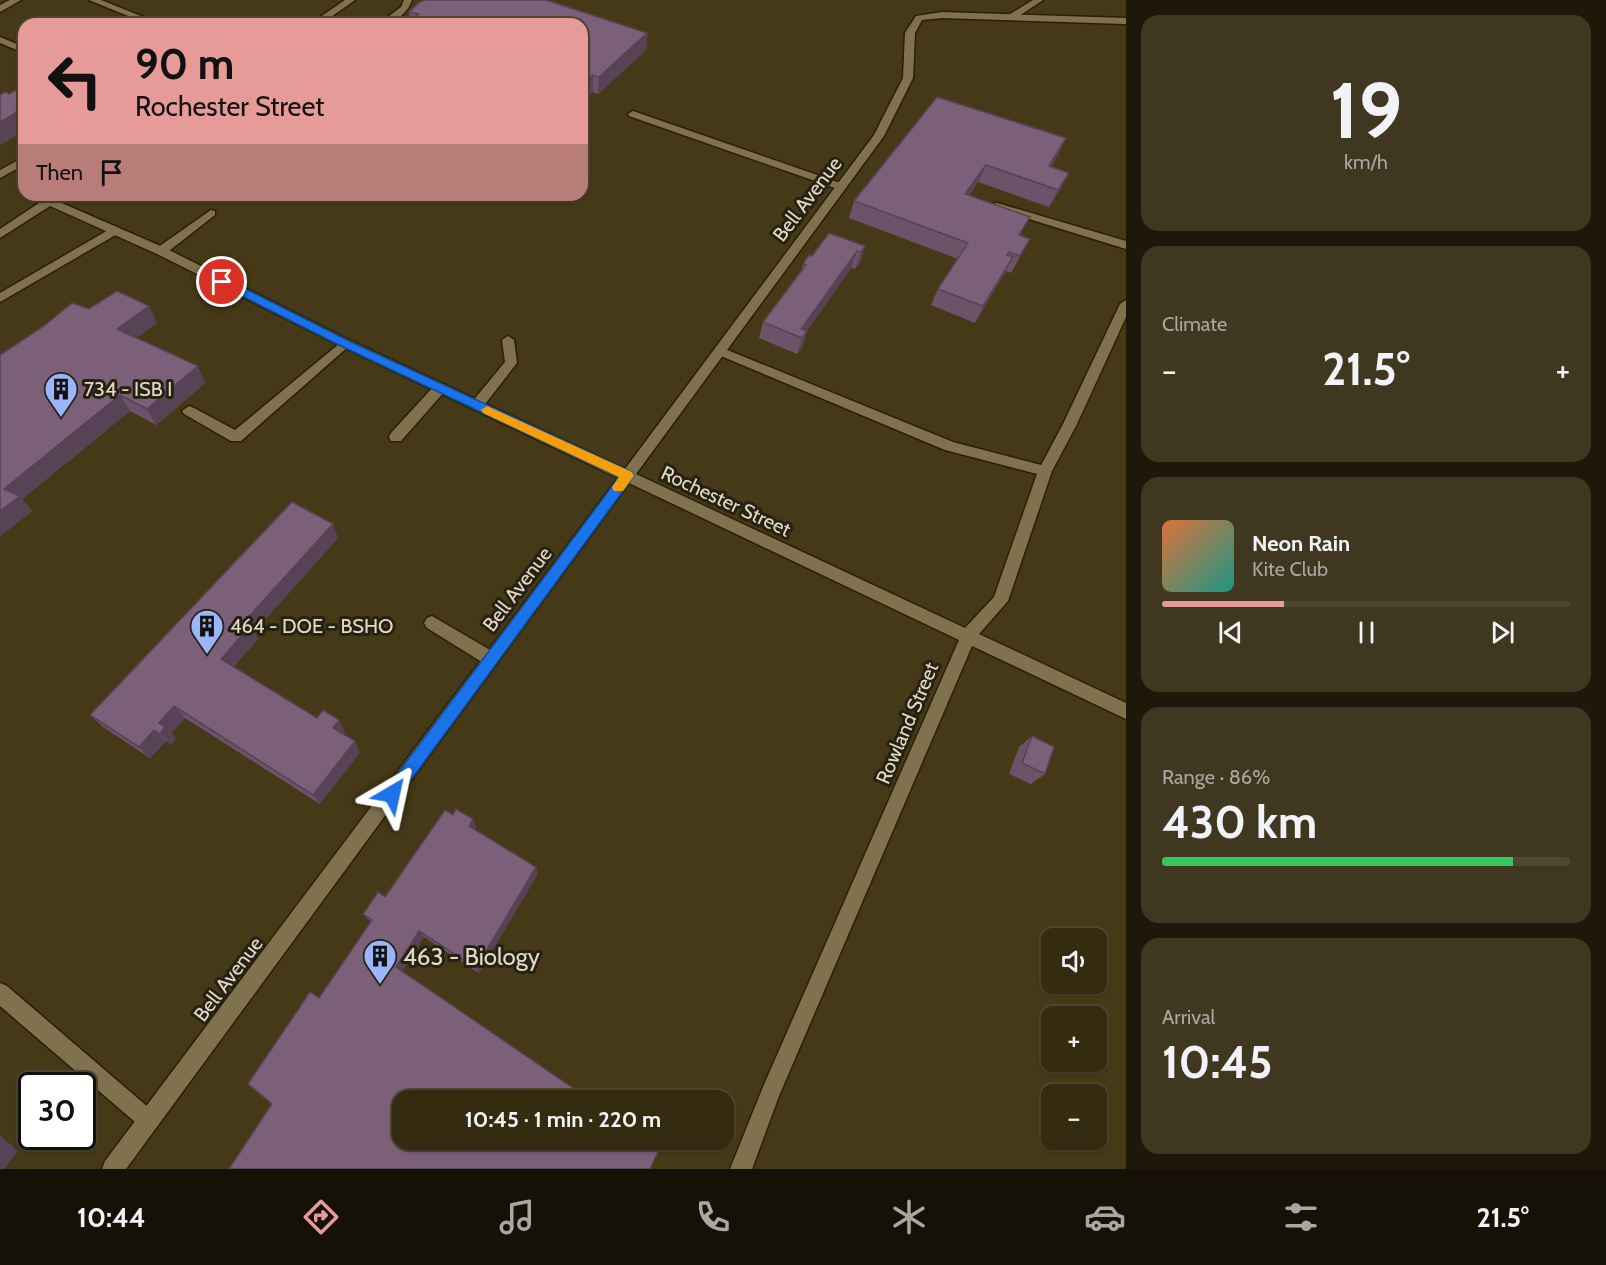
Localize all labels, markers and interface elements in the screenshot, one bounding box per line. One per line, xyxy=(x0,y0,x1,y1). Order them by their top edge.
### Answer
text: 90 m xyxy=(135,38,234,90)
icon: left xyxy=(36,42,114,120)
text: 19 xyxy=(1330,63,1402,158)
text: Rochester Street xyxy=(135,90,324,123)
text: km/h xyxy=(1344,150,1388,174)
street label: Bell Avenue xyxy=(767,152,847,246)
icon: arrive xyxy=(95,156,128,189)
text: Then xyxy=(36,159,83,186)
pin xyxy=(196,256,247,307)
icon: arrive xyxy=(205,265,238,298)
text: Climate xyxy=(1162,312,1227,336)
text: 21.5° xyxy=(1322,342,1410,396)
text: − xyxy=(1162,350,1177,390)
text: + xyxy=(1555,350,1570,390)
building icon: 734 - ISB I xyxy=(43,371,79,418)
place label: 734 - ISB I xyxy=(84,377,172,401)
street label: Rochester Street xyxy=(657,460,795,542)
text: Neon Rain xyxy=(1252,530,1350,557)
street label: Bell Avenue xyxy=(477,542,557,636)
text: Kite Club xyxy=(1252,557,1328,581)
building icon: 464 - DOE - BSHO xyxy=(189,608,225,655)
place label: 464 - DOE - BSHO xyxy=(230,614,394,638)
icon: previous xyxy=(1214,616,1247,649)
icon: pause xyxy=(1350,616,1383,649)
icon: next xyxy=(1486,616,1519,649)
street label: Rowland Street xyxy=(871,658,943,787)
position arrow xyxy=(360,762,424,826)
text: Range · 86% xyxy=(1162,765,1270,789)
text: 430 km xyxy=(1162,795,1317,849)
map controls xyxy=(1041,928,1107,1150)
button: sound xyxy=(1041,928,1107,994)
street label: Bell Avenue xyxy=(188,932,268,1026)
building icon: 463 - Biology xyxy=(362,938,398,985)
place label: 463 - Biology xyxy=(403,942,540,971)
text: Arrival xyxy=(1162,1005,1215,1029)
button: + xyxy=(1041,1006,1107,1072)
text: 10:45 xyxy=(1162,1035,1272,1089)
speed limit sign: 30 xyxy=(18,1072,96,1150)
button: − xyxy=(1041,1084,1107,1150)
text: 10:45 · 1 min · 220 m xyxy=(465,1106,661,1133)
icon: directions xyxy=(300,1196,342,1238)
icon: music xyxy=(496,1196,538,1238)
icon: phone xyxy=(692,1196,734,1238)
icon: climate xyxy=(888,1196,930,1238)
icon: car xyxy=(1084,1196,1126,1238)
icon: filters xyxy=(1280,1196,1322,1238)
text: 10:44 xyxy=(77,1201,146,1234)
text: 21.5° xyxy=(1476,1201,1529,1234)

